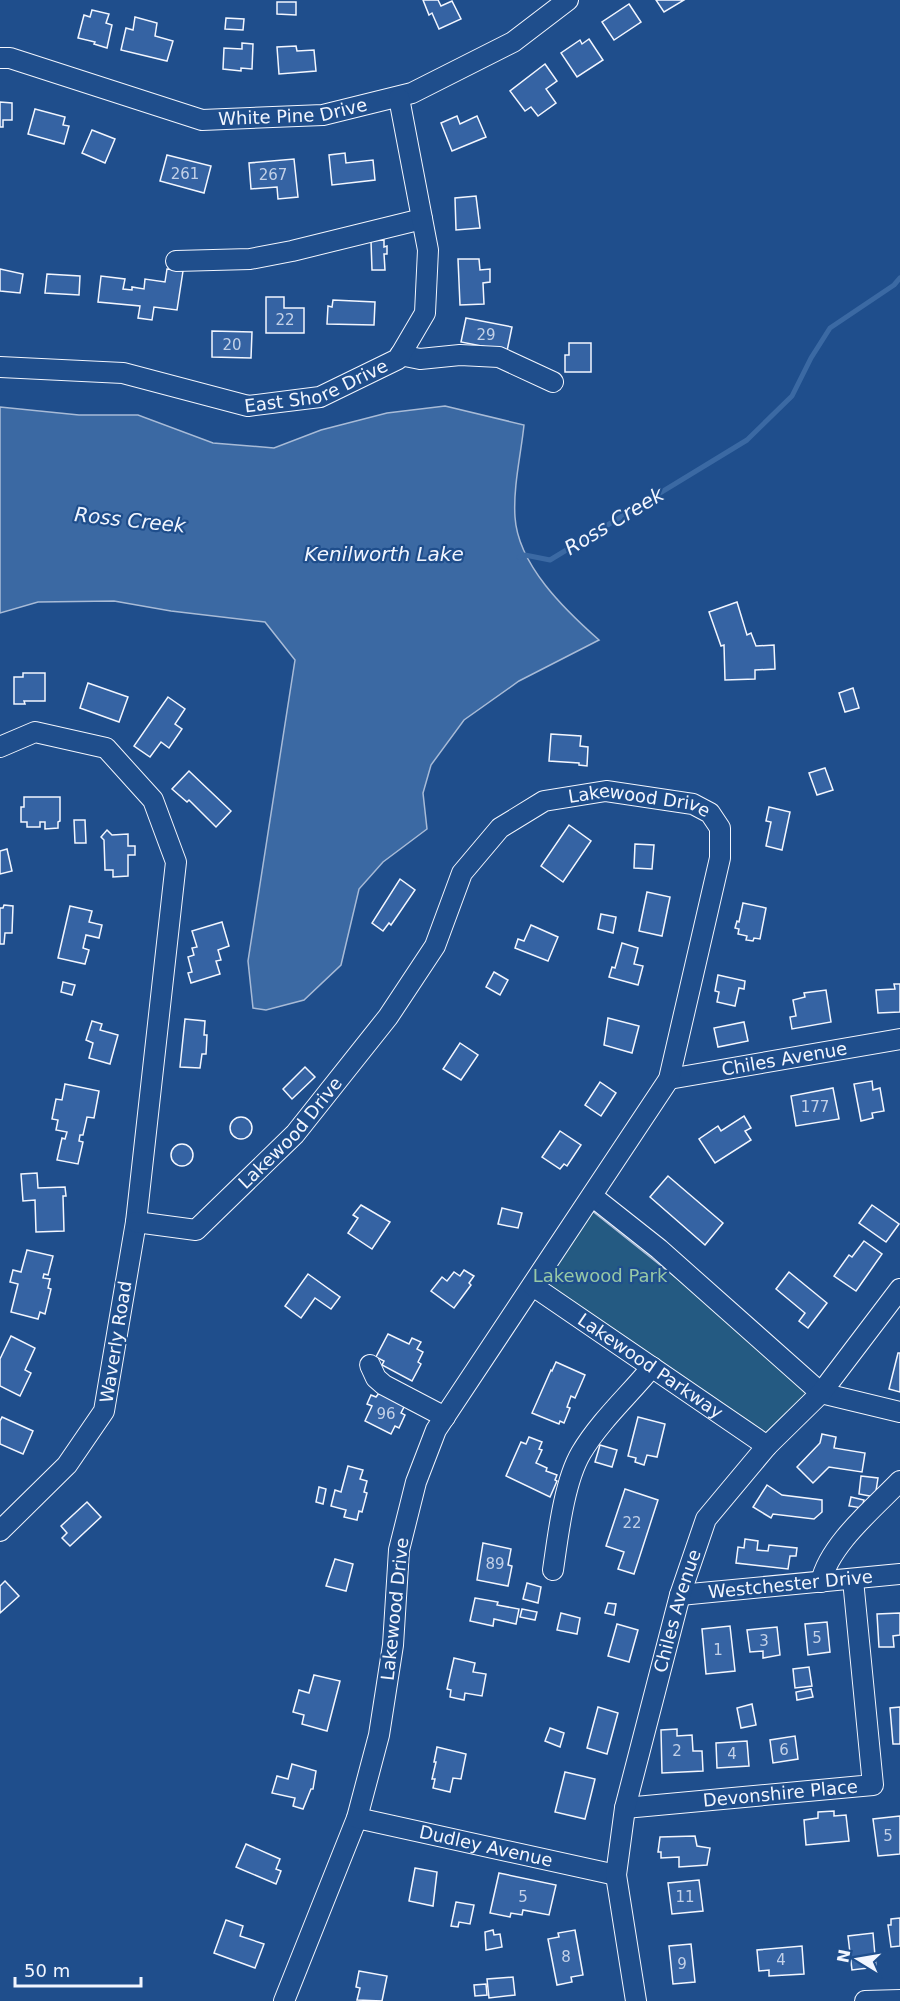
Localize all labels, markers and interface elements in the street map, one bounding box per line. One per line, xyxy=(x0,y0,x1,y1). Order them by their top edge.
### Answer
street label: White Pine Drive xyxy=(218,94,369,129)
house number: 261 xyxy=(171,165,199,183)
house number: 267 xyxy=(259,166,287,184)
house number: 22 xyxy=(275,311,295,329)
house number: 29 xyxy=(476,326,496,344)
house number: 20 xyxy=(222,336,242,354)
street label: East Shore Drive xyxy=(243,355,391,416)
water label: Ross Creek xyxy=(560,481,669,560)
water label: Ross Creek xyxy=(73,502,188,538)
water label: Kenilworth Lake xyxy=(304,542,464,566)
street label: Lakewood Drive xyxy=(567,780,714,821)
street label: Chiles Avenue xyxy=(720,1037,849,1080)
street label: Lakewood Drive xyxy=(234,1073,346,1193)
house number: 177 xyxy=(801,1098,829,1116)
park label: Lakewood Park xyxy=(533,1265,668,1286)
street label: Waverly Road xyxy=(95,1279,136,1404)
street label: Lakewood Parkway xyxy=(574,1309,727,1423)
house number: 96 xyxy=(376,1405,396,1423)
house number: 22 xyxy=(622,1514,642,1532)
street label: Lakewood Drive xyxy=(377,1536,412,1682)
street label: Chiles Avenue xyxy=(649,1547,705,1675)
house number: 89 xyxy=(485,1555,505,1573)
street label: Westchester Drive xyxy=(707,1566,874,1602)
house number: 5 xyxy=(812,1629,822,1647)
house number: 3 xyxy=(759,1632,769,1650)
house number: 1 xyxy=(713,1641,723,1659)
house number: 6 xyxy=(779,1741,789,1759)
house number: 2 xyxy=(672,1742,682,1760)
house number: 4 xyxy=(727,1745,737,1763)
street label: Devonshire Place xyxy=(702,1775,859,1811)
street label: Dudley Avenue xyxy=(417,1821,555,1871)
house number: 5 xyxy=(883,1827,893,1845)
house number: 5 xyxy=(518,1888,528,1906)
house number: 11 xyxy=(675,1888,695,1906)
north arrow xyxy=(828,1929,888,1989)
house number: 8 xyxy=(561,1948,571,1966)
text: N xyxy=(833,1948,854,1965)
scale bar xyxy=(15,1950,141,1988)
house number: 4 xyxy=(776,1951,786,1969)
house number: 9 xyxy=(677,1955,687,1973)
text: 50 m xyxy=(24,1960,70,1981)

